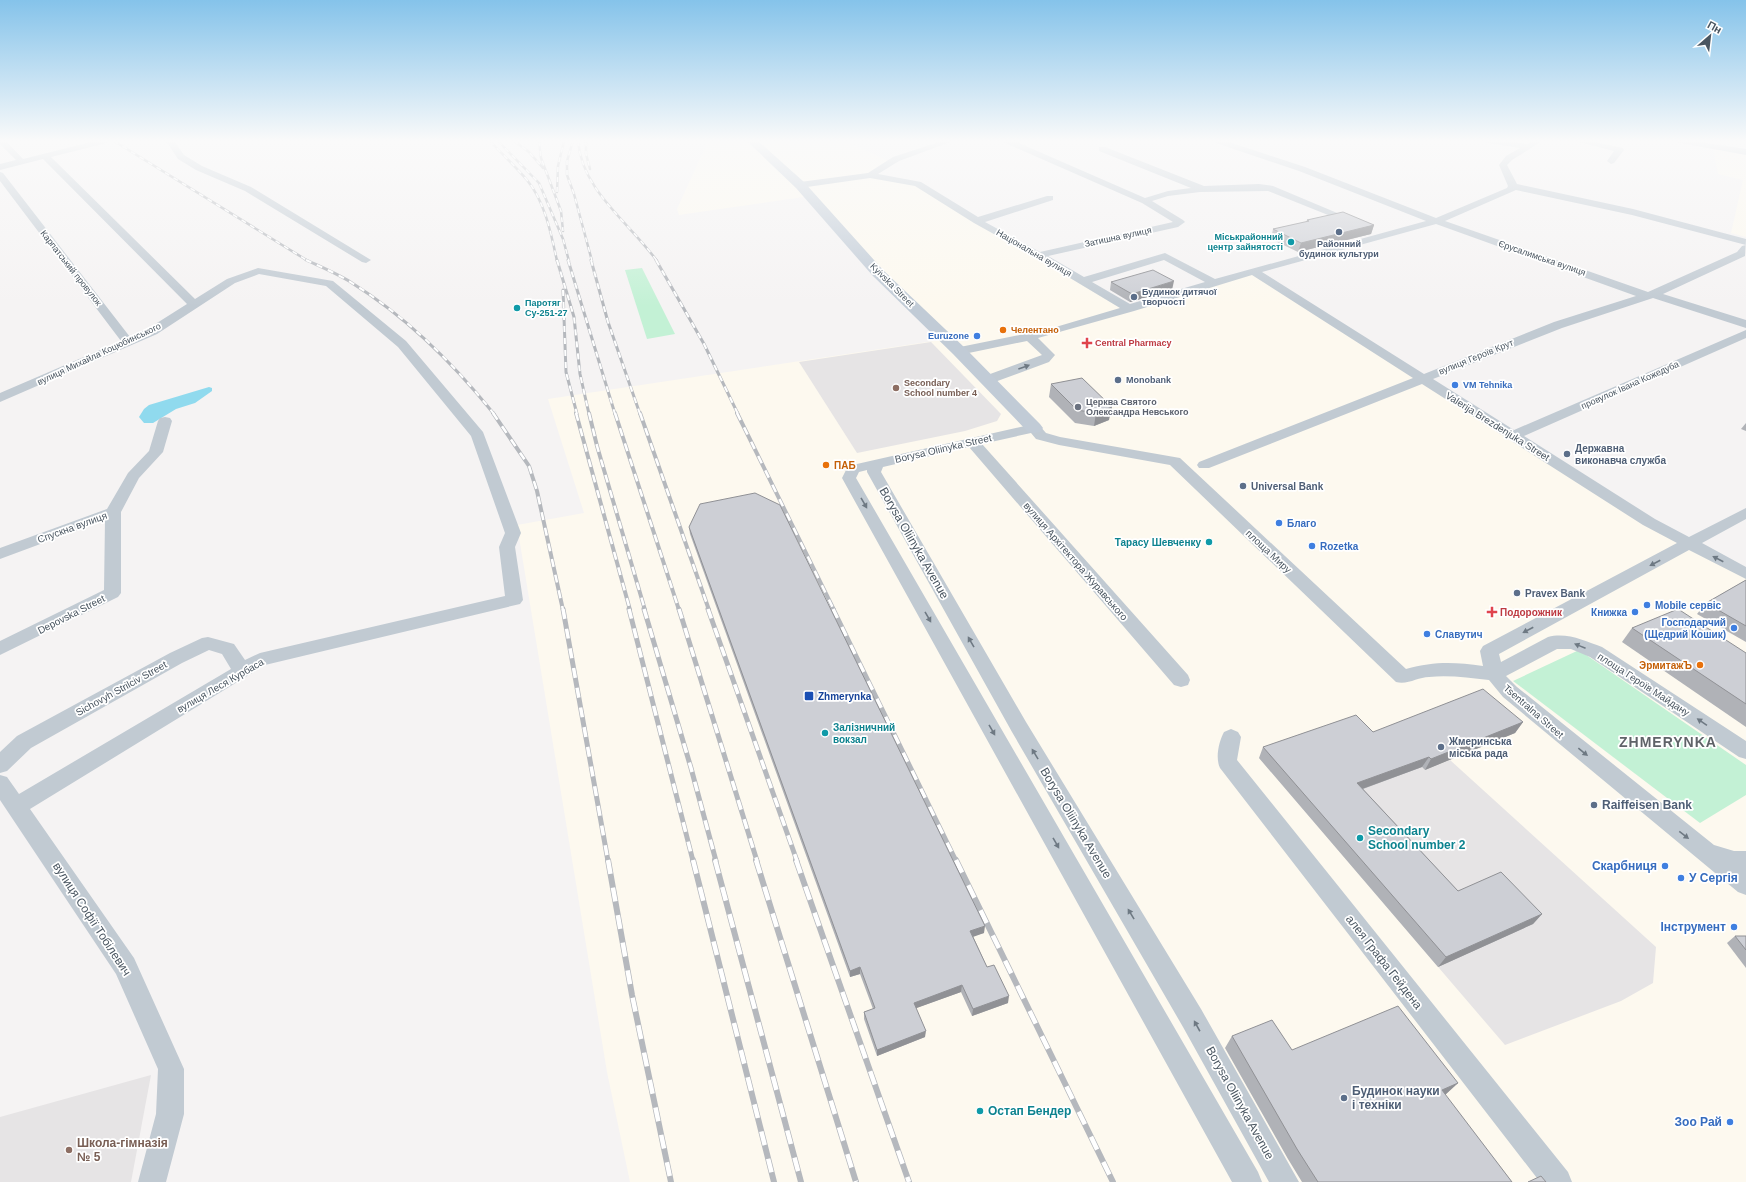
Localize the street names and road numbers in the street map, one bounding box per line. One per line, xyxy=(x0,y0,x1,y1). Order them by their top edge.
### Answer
street label: Затишна вулиця xyxy=(1084,225,1153,249)
street label: Національна вулиця xyxy=(995,227,1074,279)
street label: Карпатський провулок xyxy=(39,228,104,308)
street label: Єрусалимська вулиця xyxy=(1497,238,1587,278)
street label: Kyivska Street xyxy=(868,261,916,309)
street label: вулиця Михайла Коцюбинського xyxy=(36,321,162,387)
street label: вулиця Героїв Крут xyxy=(1437,337,1515,377)
street label: провулок Івана Кожедуба xyxy=(1580,359,1680,411)
street label: Valerija Brezdenjuka Street xyxy=(1444,390,1552,463)
street label: Borysa Oliinyka Street xyxy=(894,432,993,465)
street label: Borysa Oliinyka Avenue xyxy=(876,485,952,602)
street label: вулиця Архітектора Журавського xyxy=(1021,500,1130,623)
street label: Спускна вулиця xyxy=(36,510,108,545)
street label: площа Миру xyxy=(1244,528,1294,575)
street label: Depovska Street xyxy=(36,593,107,636)
street label: площа Героїв Майдану xyxy=(1596,651,1692,718)
street label: вулиця Леся Курбаса xyxy=(175,656,266,715)
street label: Sichovyh Strilciv Street xyxy=(74,659,169,718)
street label: Tsentralna Street xyxy=(1502,682,1566,740)
street label: Borysa Oliinyka Avenue xyxy=(1037,765,1115,881)
street label: вулиця Софії Тобілевич xyxy=(50,860,134,978)
street label: алея Графа Гейдена xyxy=(1343,912,1425,1012)
street label: Borysa Oliinyka Avenue xyxy=(1203,1044,1277,1162)

